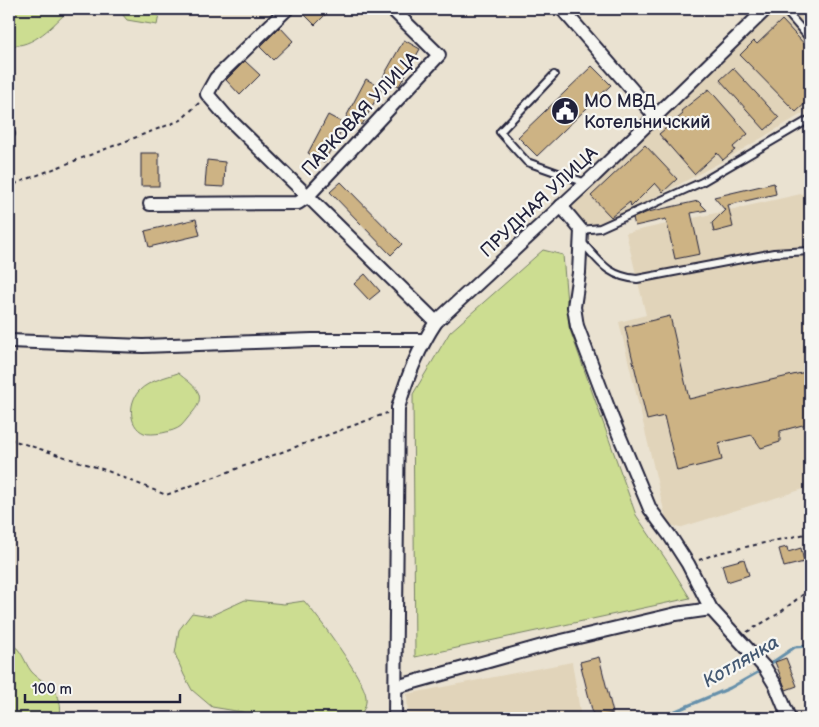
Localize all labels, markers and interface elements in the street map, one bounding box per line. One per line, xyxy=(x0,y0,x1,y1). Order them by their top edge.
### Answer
street label: ПАРКОВАЯ УЛИЦА xyxy=(297,48,423,180)
place label: МО МВД Котельничский xyxy=(584,91,710,133)
public building icon: МО МВД Котельничский xyxy=(550,96,580,126)
street label: ПРУДНАЯ УЛИЦА xyxy=(476,142,602,262)
water label: Котлянка xyxy=(699,631,783,693)
scale bar xyxy=(25,672,180,704)
text: 100 m xyxy=(32,680,72,699)

